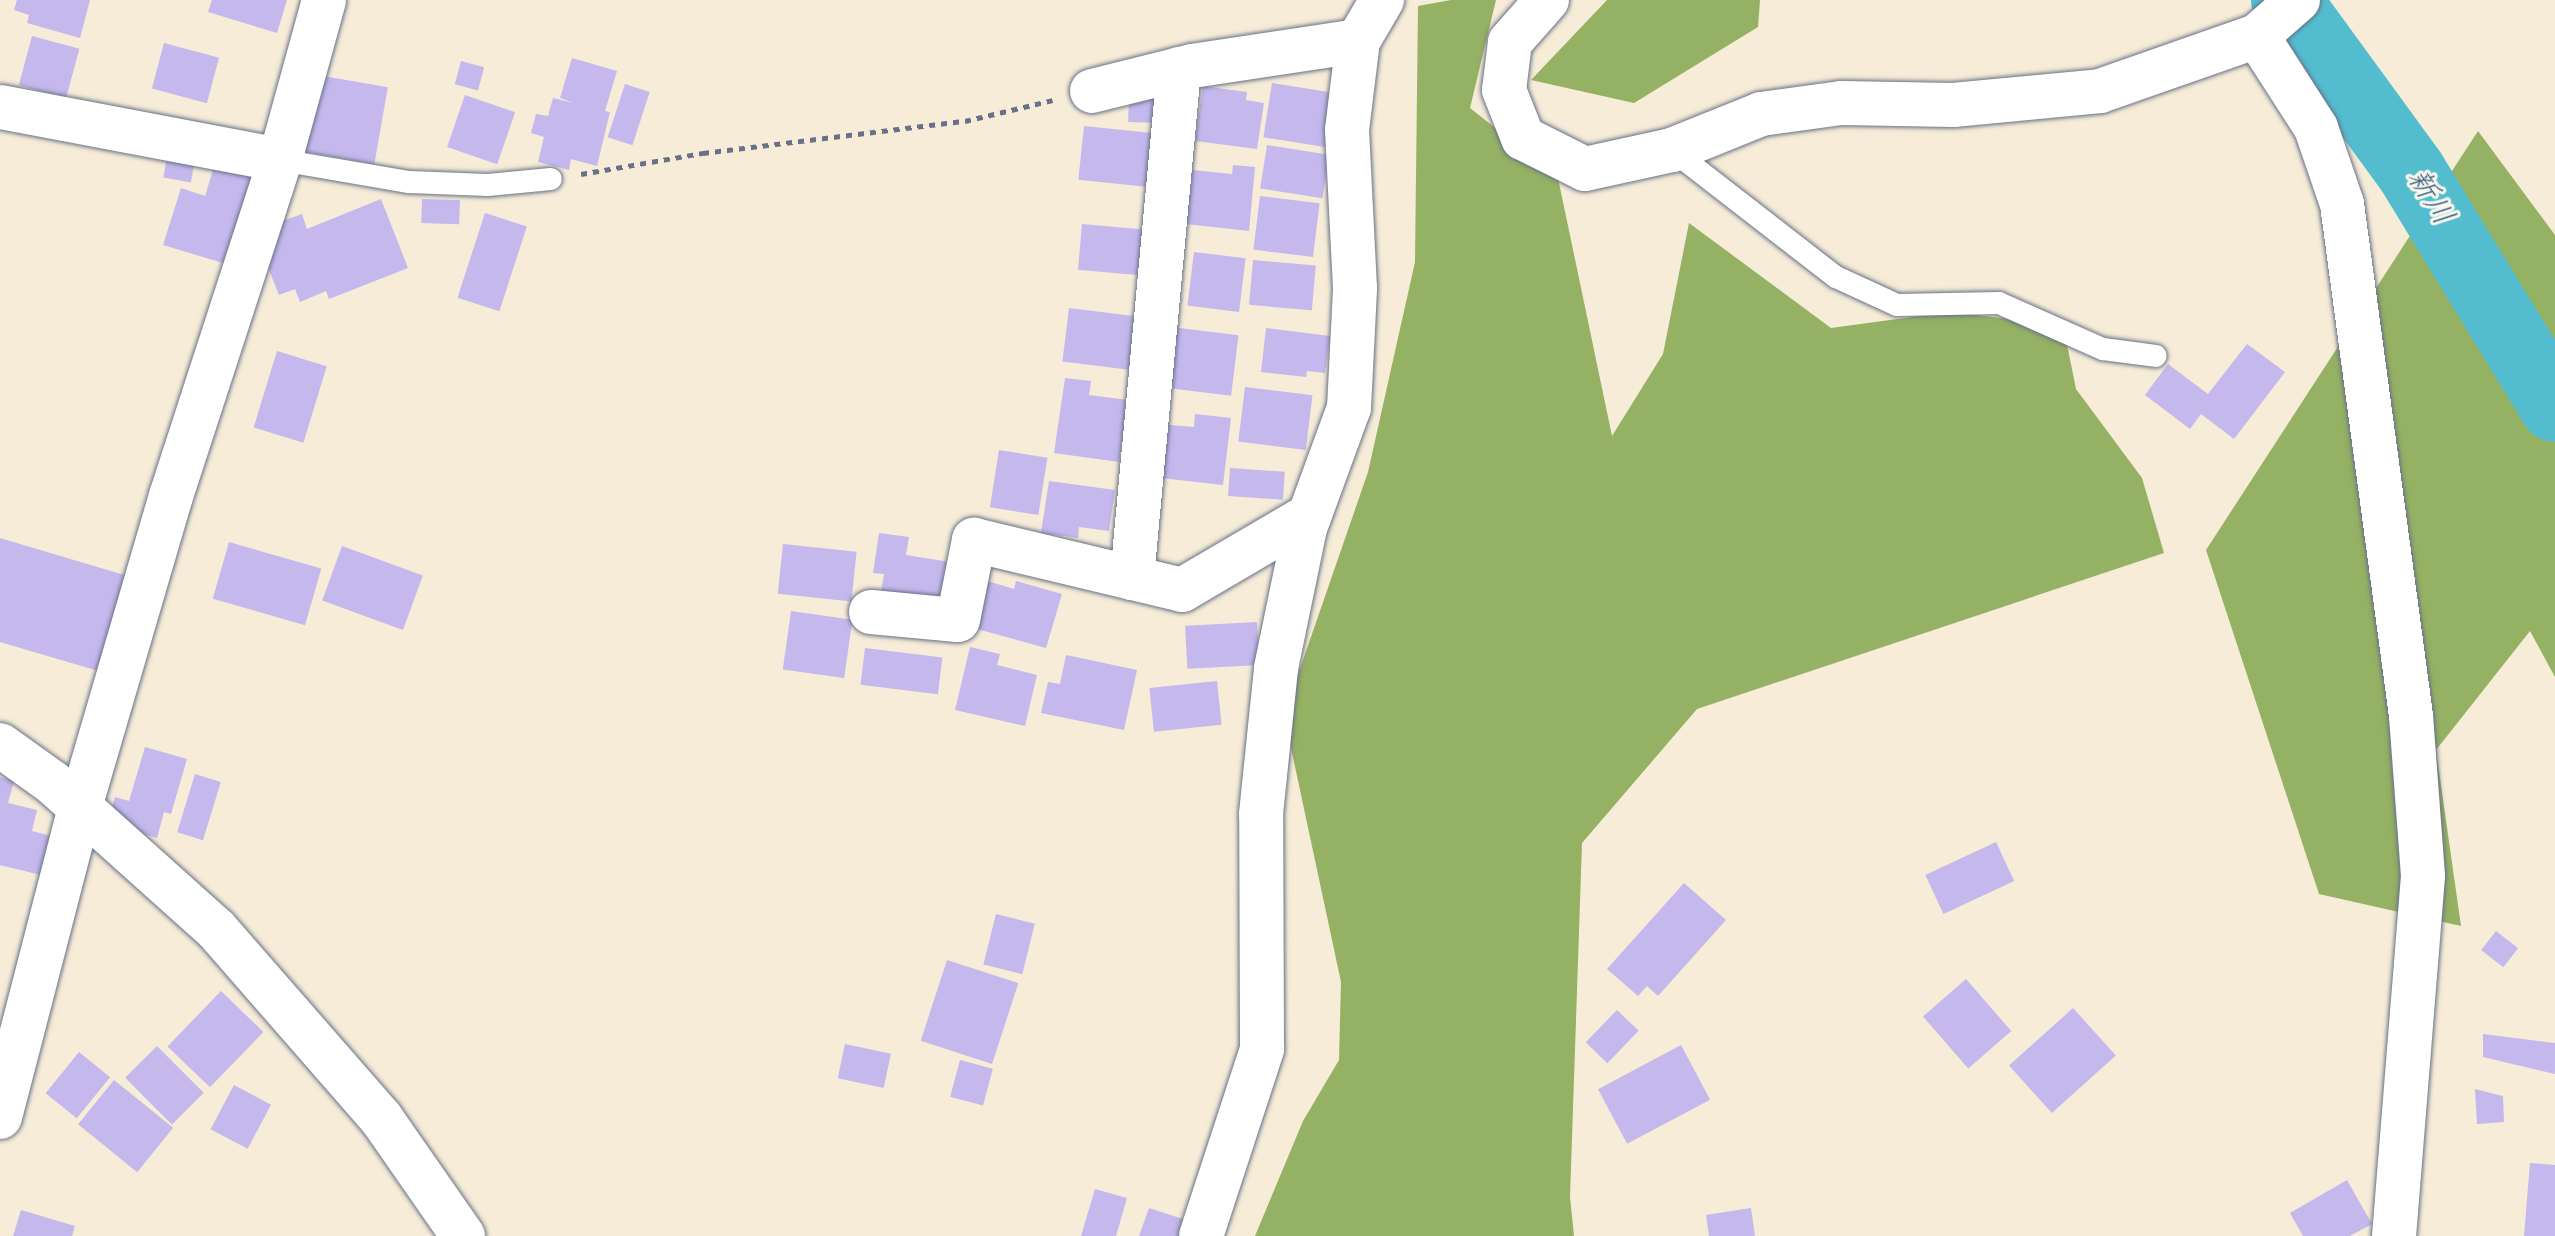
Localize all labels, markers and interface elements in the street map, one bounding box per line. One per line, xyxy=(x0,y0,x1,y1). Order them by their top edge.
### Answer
water label: 新川 xyxy=(2396,164,2458,234)

